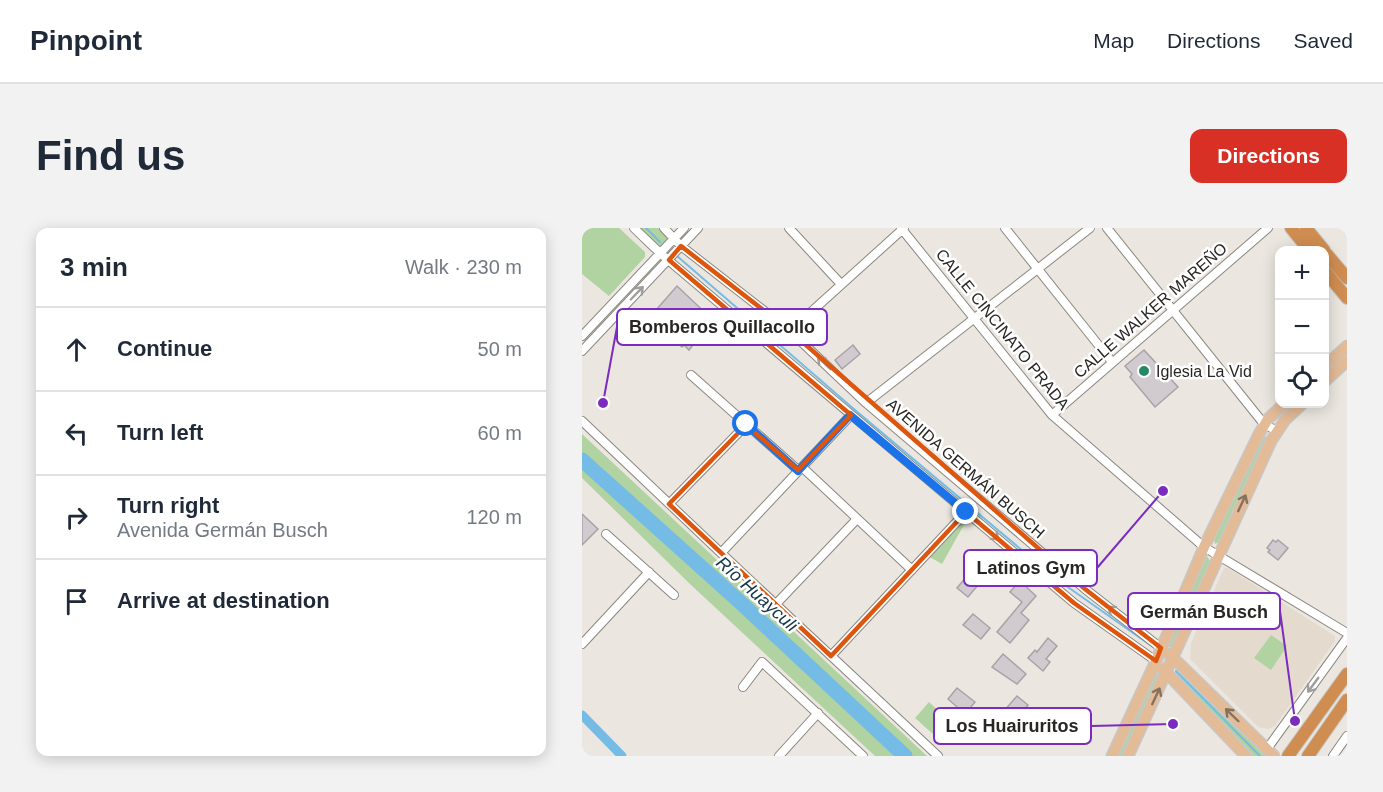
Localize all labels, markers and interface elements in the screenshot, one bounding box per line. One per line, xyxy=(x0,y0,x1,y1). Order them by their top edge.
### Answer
text: Pinpoint xyxy=(30,25,142,56)
text: Map xyxy=(1093,29,1134,52)
text: Directions xyxy=(1167,29,1260,52)
text: Saved xyxy=(1293,29,1353,52)
button: Directions xyxy=(1190,129,1347,183)
text: Find us xyxy=(36,132,185,179)
street label: CALLE WALKER MAREÑO xyxy=(1069,238,1230,381)
street label: CALLE CINCINATO PRADA xyxy=(933,246,1073,413)
map controls xyxy=(1275,246,1329,408)
button: + xyxy=(1275,246,1329,300)
text: 3 min xyxy=(60,252,128,282)
text: Walk · 230 m xyxy=(405,256,522,278)
one-way arrow xyxy=(630,286,644,301)
button: − xyxy=(1275,300,1329,354)
callout: Bomberos Quillacollo xyxy=(617,309,827,345)
text: Bomberos Quillacollo xyxy=(629,317,815,337)
icon: ahead xyxy=(60,333,93,366)
text: Continue xyxy=(117,336,212,361)
text: 50 m xyxy=(478,338,522,360)
button: locate xyxy=(1275,354,1329,408)
one-way arrow xyxy=(816,355,831,370)
place label: Iglesia La Vid xyxy=(1156,363,1252,380)
marker: Iglesia La Vid xyxy=(1137,364,1151,378)
street label: AVENIDA GERMÁN BUSCH xyxy=(883,395,1049,541)
route start xyxy=(732,410,758,436)
icon: left xyxy=(60,417,93,450)
text: Turn left xyxy=(117,420,203,445)
text: 60 m xyxy=(478,422,522,444)
text: Turn right xyxy=(117,493,219,518)
one-way arrow xyxy=(1237,495,1249,513)
route end xyxy=(952,498,978,524)
icon: right xyxy=(60,501,93,534)
text: 120 m xyxy=(466,506,522,528)
text: Avenida Germán Busch xyxy=(117,519,328,541)
one-way arrow xyxy=(984,527,1000,540)
callout: Latinos Gym xyxy=(964,550,1097,586)
water label: Río Huayculi xyxy=(712,552,802,636)
text: Latinos Gym xyxy=(976,558,1086,578)
icon: arrive xyxy=(60,585,93,618)
text: Arrive at destination xyxy=(117,588,330,613)
callout: Germán Busch xyxy=(1128,593,1280,629)
text: Germán Busch xyxy=(1140,602,1268,622)
one-way arrow xyxy=(1107,606,1123,619)
one-way arrow xyxy=(1307,677,1319,693)
one-way arrow xyxy=(1151,687,1163,705)
callout: Los Huairuritos xyxy=(934,708,1091,744)
one-way arrow xyxy=(1225,708,1240,723)
text: Los Huairuritos xyxy=(945,716,1079,736)

